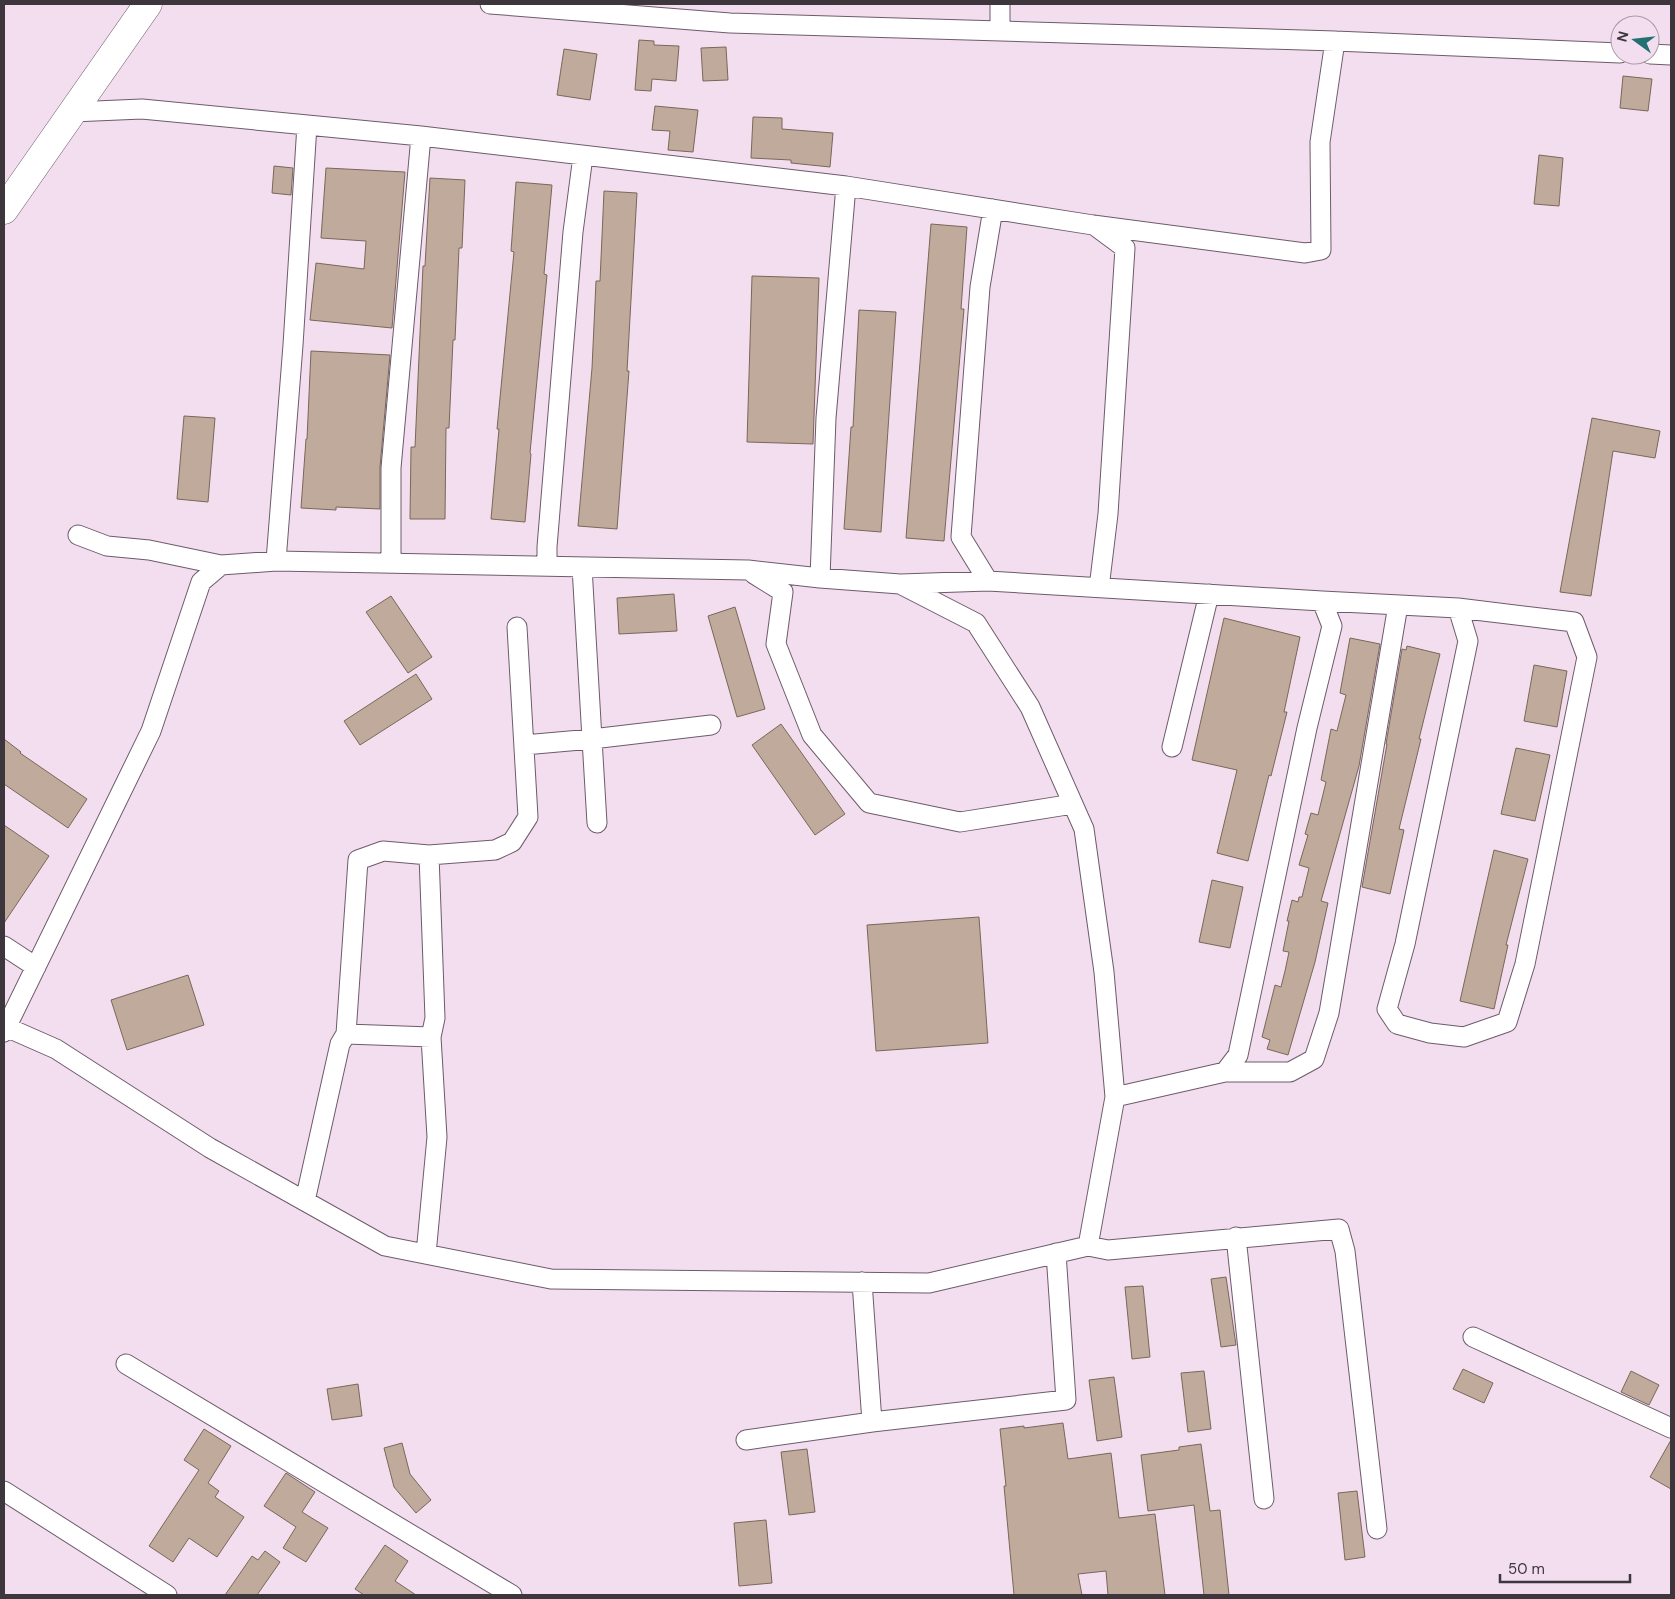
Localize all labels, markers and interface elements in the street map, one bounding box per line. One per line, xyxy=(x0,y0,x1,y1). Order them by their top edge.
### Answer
north arrow xyxy=(1610,15,1660,65)
text: N xyxy=(1612,29,1632,44)
scale bar xyxy=(1500,1552,1630,1584)
text: 50 m xyxy=(1508,1559,1545,1579)

